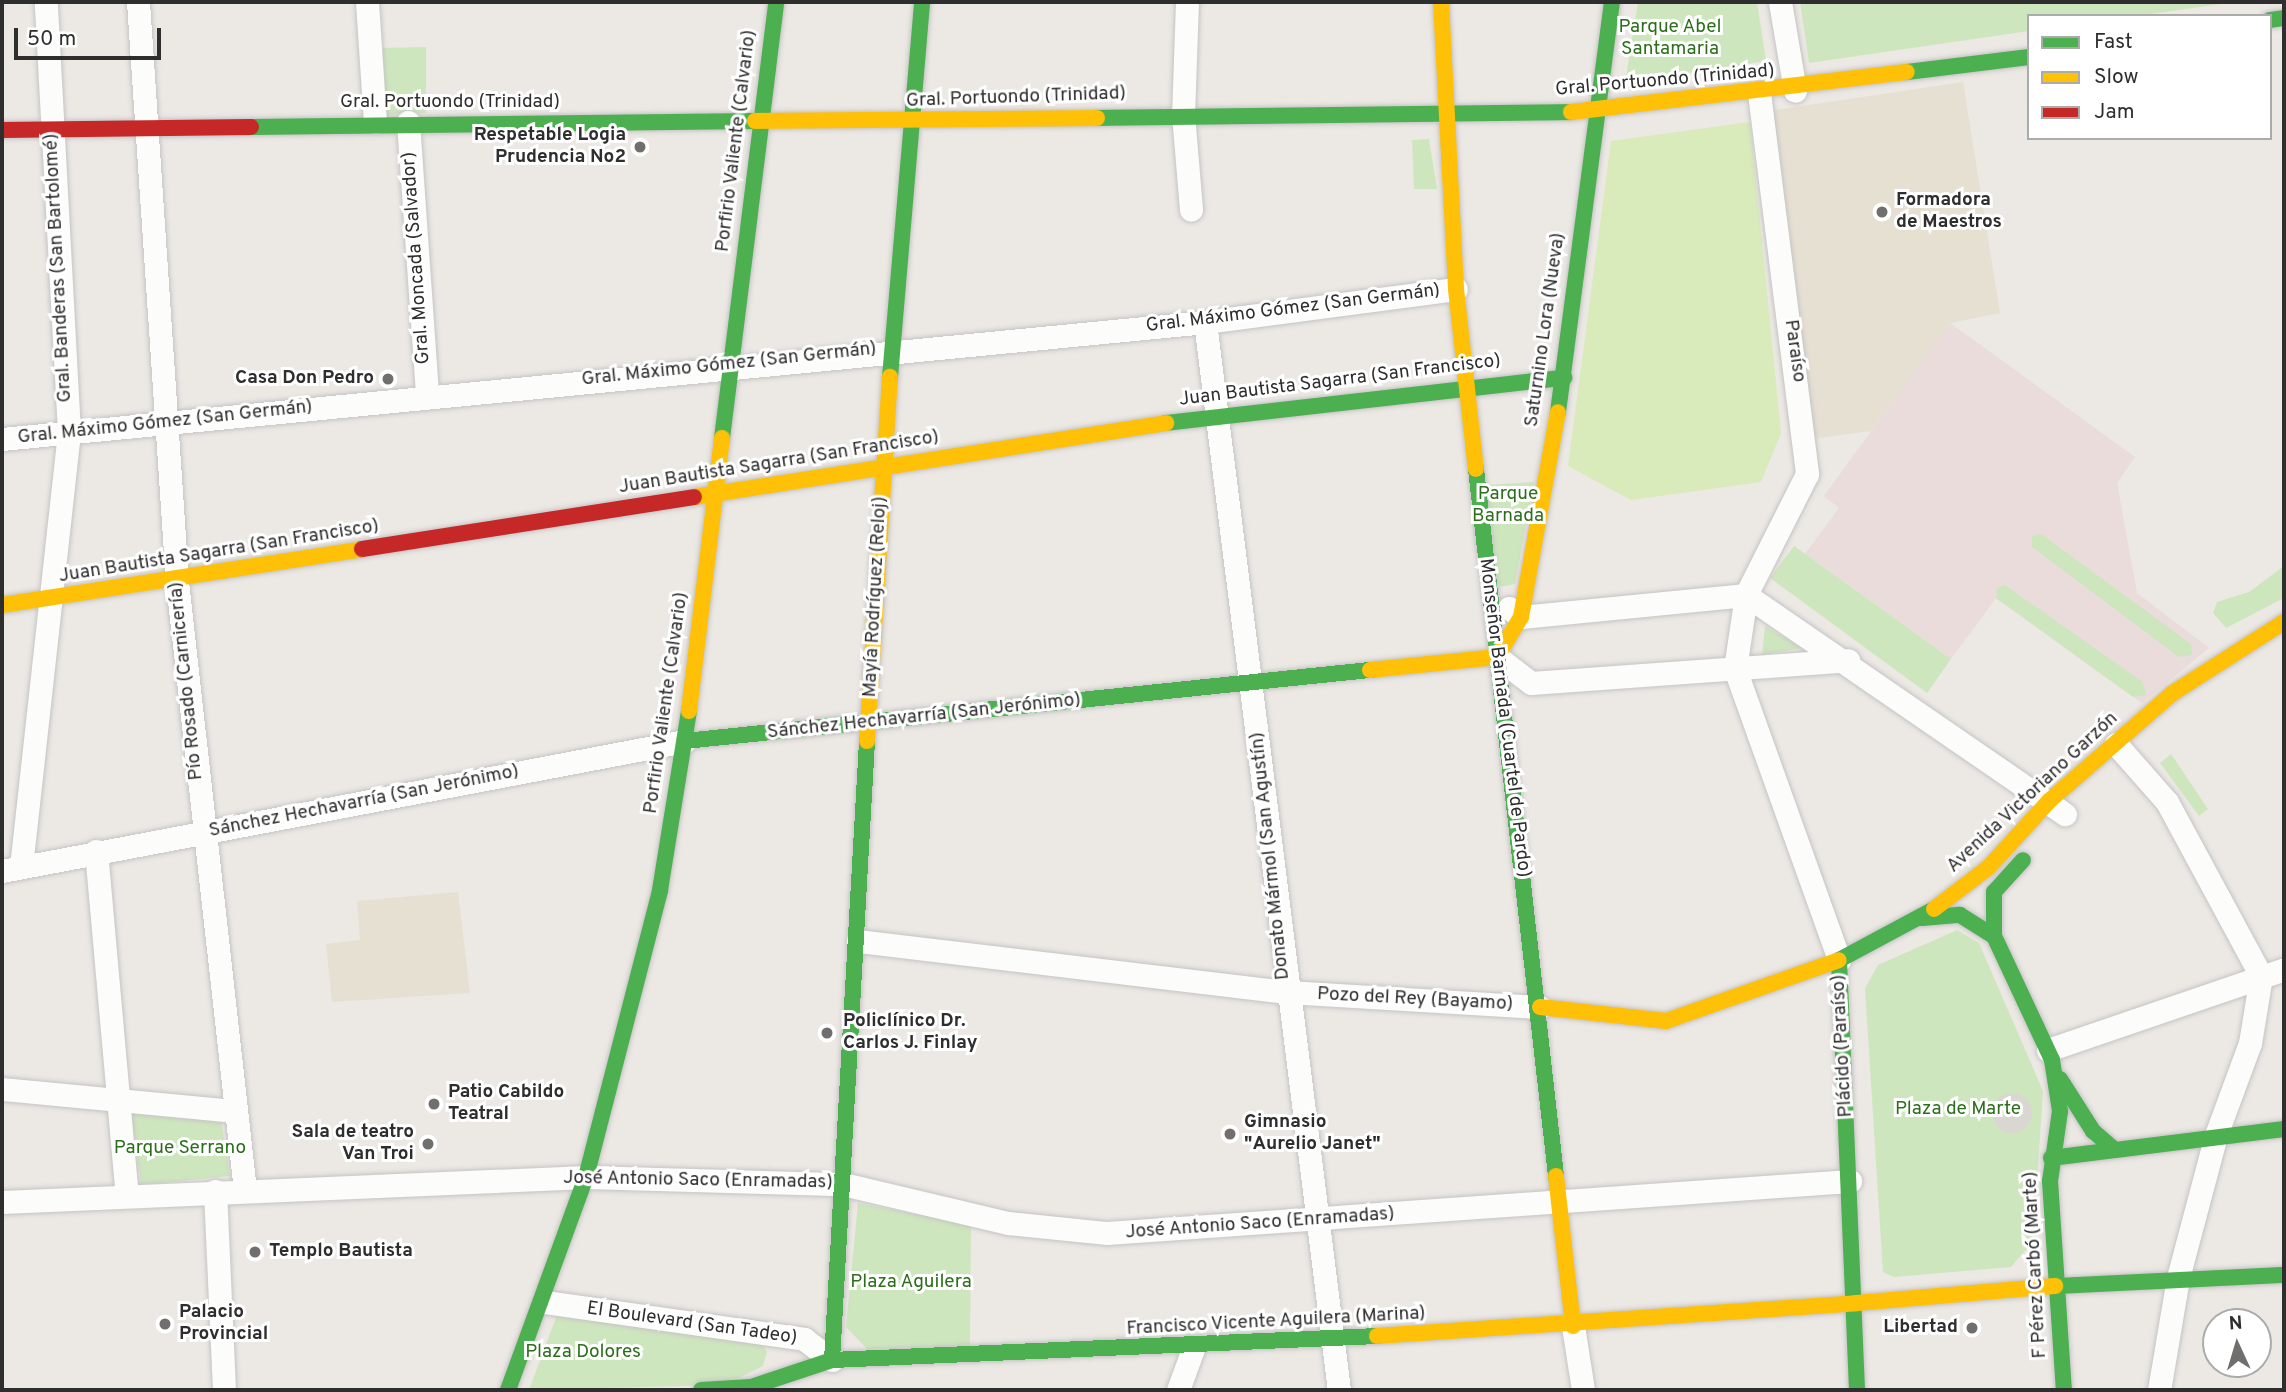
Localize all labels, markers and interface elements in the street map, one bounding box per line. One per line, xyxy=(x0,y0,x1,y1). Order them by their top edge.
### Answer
scale bar xyxy=(18,14,164,58)
legend xyxy=(2027,14,2272,140)
park label: Parque Abel Santamaria xyxy=(1618,17,1722,61)
text: 50 m xyxy=(27,26,76,53)
street label: Porfirio Valiente (Calvario) xyxy=(712,28,762,254)
text: Fast xyxy=(2094,29,2133,56)
street label: Gral. Portuondo (Trinidad) xyxy=(1554,60,1776,102)
text: Slow xyxy=(2094,64,2139,91)
street label: Gral. Portuondo (Trinidad) xyxy=(906,83,1126,113)
street label: Gral. Portuondo (Trinidad) xyxy=(340,92,560,114)
text: Jam xyxy=(2094,99,2135,126)
place label: Respetable Logia Prudencia No2 xyxy=(474,125,626,169)
street label: Gral. Banderas (San Bartolomé) xyxy=(41,133,77,403)
marker: Respetable Logia Prudencia No2 xyxy=(632,139,648,155)
street label: Gral. Moncada (Salvador) xyxy=(398,151,436,365)
place label: Formadora de Maestros xyxy=(1896,190,2002,234)
marker: Formadora de Maestros xyxy=(1874,204,1890,220)
street label: Saturnino Lora (Nueva) xyxy=(1521,231,1571,429)
street label: Gral. Máximo Gómez (San Germán) xyxy=(1145,280,1441,338)
street label: Paraíso xyxy=(1778,318,1810,384)
street label: Gral. Máximo Gómez (San Germán) xyxy=(581,338,877,392)
street label: Juan Bautista Sagarra (San Francisco) xyxy=(1178,350,1502,412)
place label: Casa Don Pedro xyxy=(235,368,374,390)
marker: Casa Don Pedro xyxy=(380,371,396,387)
street label: Gral. Máximo Gómez (San Germán) xyxy=(17,396,313,450)
street label: Juan Bautista Sagarra (San Francisco) xyxy=(617,426,941,500)
park label: Parque Barnada xyxy=(1472,484,1544,528)
street label: Mayía Rodríguez (Reloj) xyxy=(859,496,893,698)
street label: Juan Bautista Sagarra (San Francisco) xyxy=(57,515,381,589)
street label: Monseñor Barnada (Cuartel de Pardo) xyxy=(1473,557,1535,879)
street label: Pío Rosado (Carnicería) xyxy=(165,581,209,781)
street label: Porfirio Valiente (Calvario) xyxy=(640,590,694,816)
street label: Sánchez Hechavarría (San Jerónimo) xyxy=(766,689,1082,745)
street label: Avenida Victoriano Garzón xyxy=(1942,707,2124,879)
street label: Donato Mármol (San Agustín) xyxy=(1247,731,1295,981)
street label: Sánchez Hechavarría (San Jerónimo) xyxy=(207,761,521,843)
street label: Plácido (Paraíso) xyxy=(1828,974,1858,1118)
street label: Pozo del Rey (Bayamo) xyxy=(1316,983,1514,1017)
place label: Policlínico Dr. Carlos J. Finlay xyxy=(843,1011,977,1055)
marker: Policlínico Dr. Carlos J. Finlay xyxy=(817,1023,837,1043)
place label: Patio Cabildo Teatral xyxy=(448,1082,564,1126)
marker: Patio Cabildo Teatral xyxy=(426,1096,442,1112)
park label: Plaza de Marte xyxy=(1895,1099,2021,1121)
place label: Gimnasio "Aurelio Janet" xyxy=(1244,1112,1381,1156)
place label: Sala de teatro Van Troi xyxy=(292,1122,414,1166)
marker: Gimnasio "Aurelio Janet" xyxy=(1222,1126,1238,1142)
marker: Sala de teatro Van Troi xyxy=(420,1136,436,1152)
park label: Parque Serrano xyxy=(114,1138,246,1160)
street label: José Antonio Saco (Enramadas) xyxy=(563,1167,833,1195)
street label: F Pérez Carbó (Marte) xyxy=(2020,1171,2052,1359)
street label: José Antonio Saco (Enramadas) xyxy=(1124,1203,1396,1245)
place label: Templo Bautista xyxy=(269,1241,413,1263)
marker: Templo Bautista xyxy=(247,1244,263,1260)
park label: Plaza Aguilera xyxy=(850,1272,972,1294)
street label: El Boulevard (San Tadeo) xyxy=(585,1298,799,1350)
place label: Palacio Provincial xyxy=(179,1302,268,1346)
street label: Francisco Vicente Aguilera (Marina) xyxy=(1125,1303,1427,1341)
north arrow xyxy=(2202,1308,2272,1378)
text: N xyxy=(2228,1312,2243,1336)
marker: Palacio Provincial xyxy=(157,1316,173,1332)
place label: Libertad xyxy=(1883,1317,1958,1339)
marker: Libertad xyxy=(1964,1320,1980,1336)
park label: Plaza Dolores xyxy=(525,1342,641,1364)

